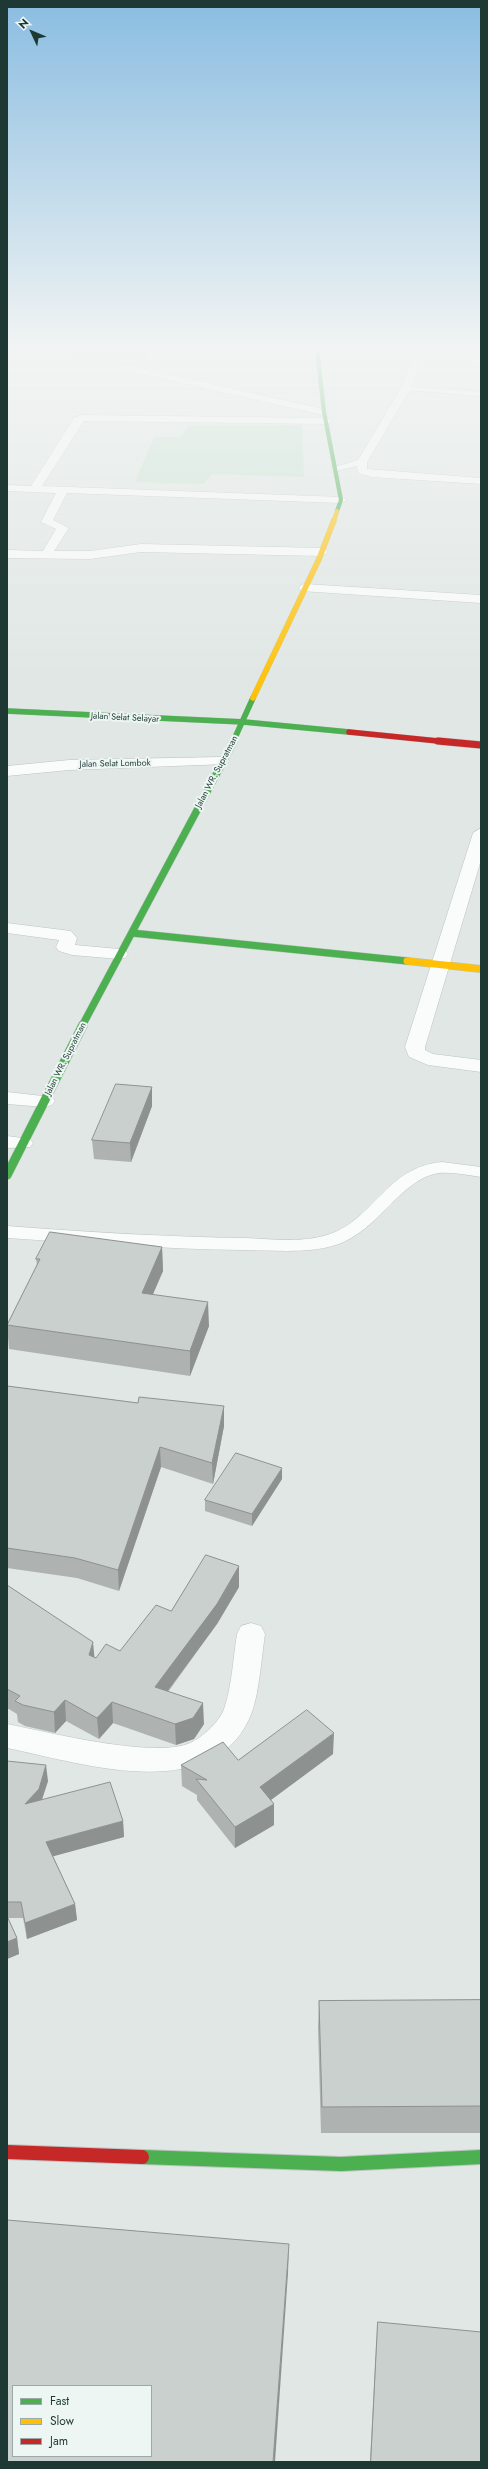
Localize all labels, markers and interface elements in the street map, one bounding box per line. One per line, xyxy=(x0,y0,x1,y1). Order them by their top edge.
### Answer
north arrow xyxy=(12,12,52,52)
text: N xyxy=(15,15,32,32)
street label: Jalan Selat Selayar xyxy=(91,711,159,725)
street label: Jalan WR. Supratman xyxy=(193,734,241,810)
street label: Jalan Selat Lombok xyxy=(79,758,151,770)
street label: Jalan WR. Supratman xyxy=(43,1021,89,1097)
legend xyxy=(12,2385,152,2457)
text: Fast xyxy=(50,2392,69,2410)
text: Slow xyxy=(50,2412,74,2430)
text: Jam xyxy=(50,2432,68,2450)

